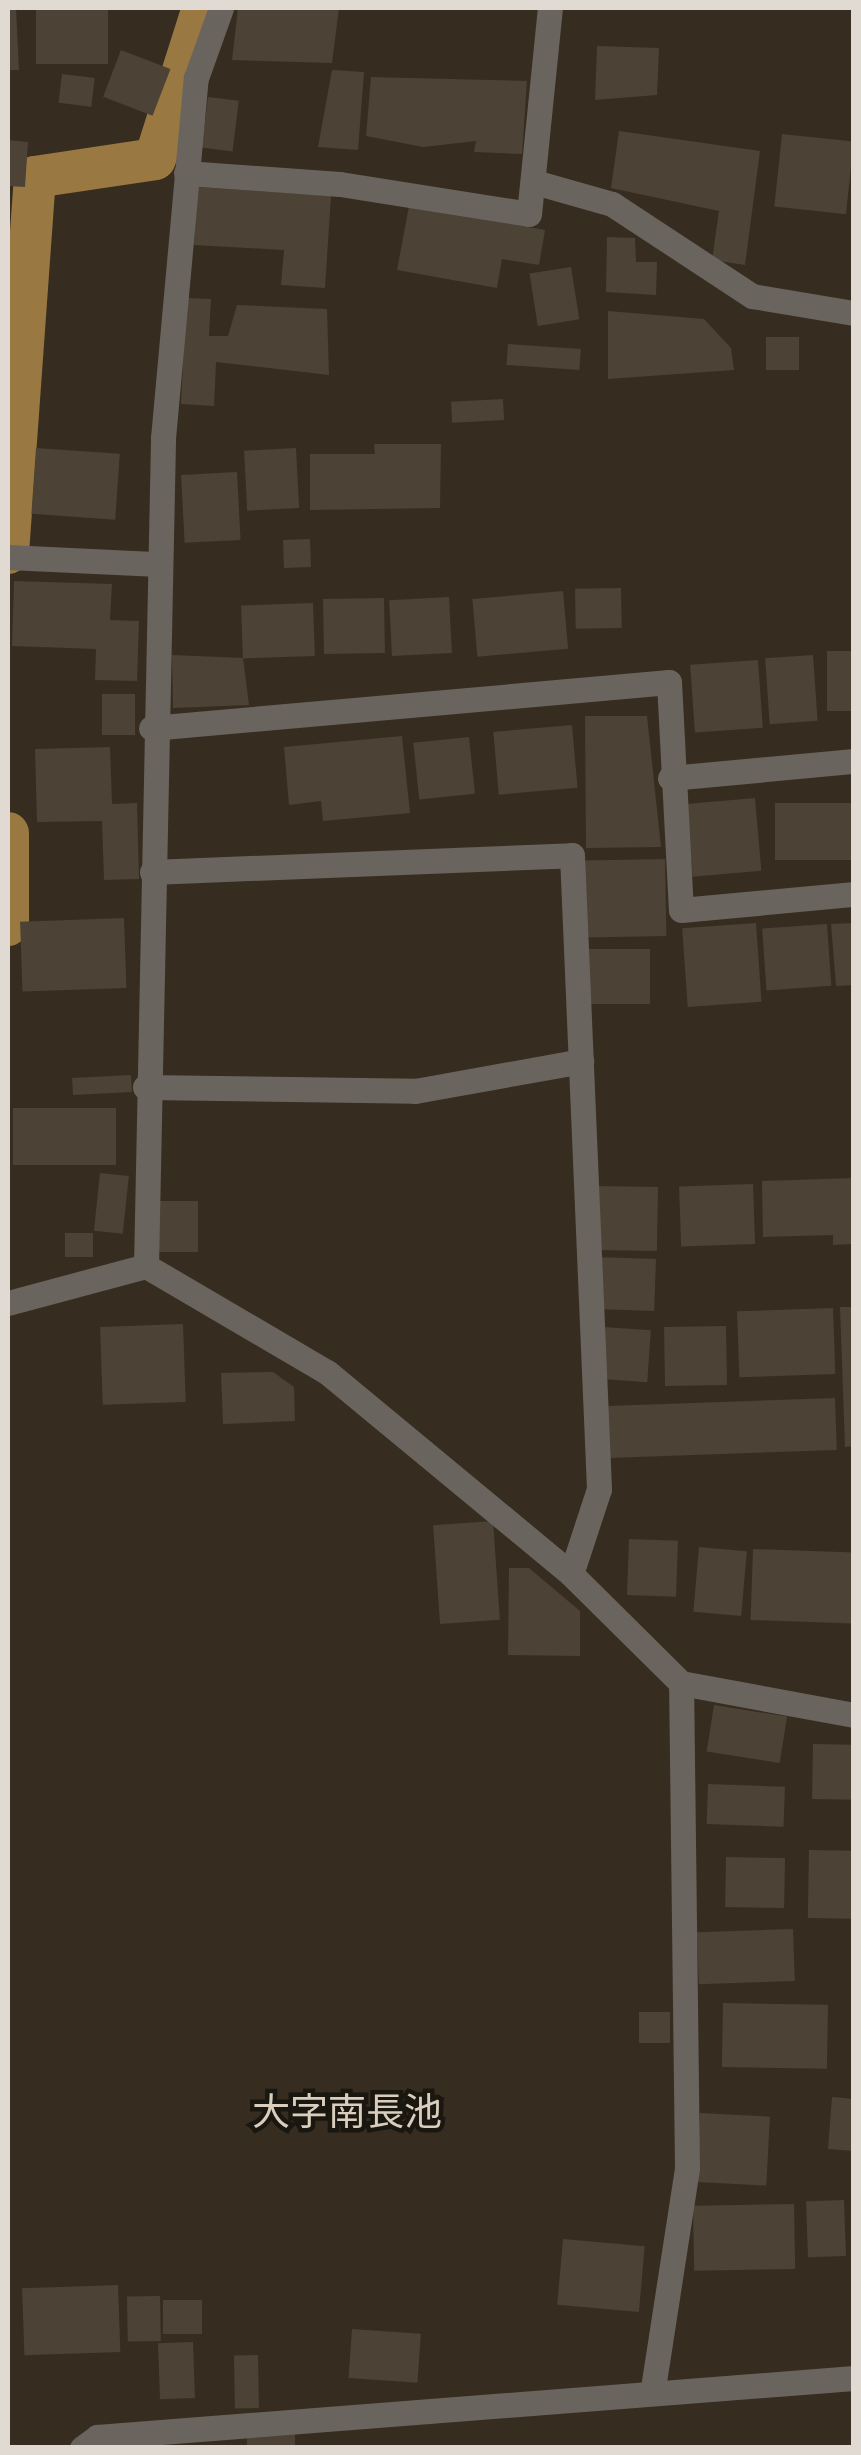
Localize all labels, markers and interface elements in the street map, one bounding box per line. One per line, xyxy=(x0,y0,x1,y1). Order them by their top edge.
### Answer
district label: 大字南長池 xyxy=(252,2090,442,2136)

